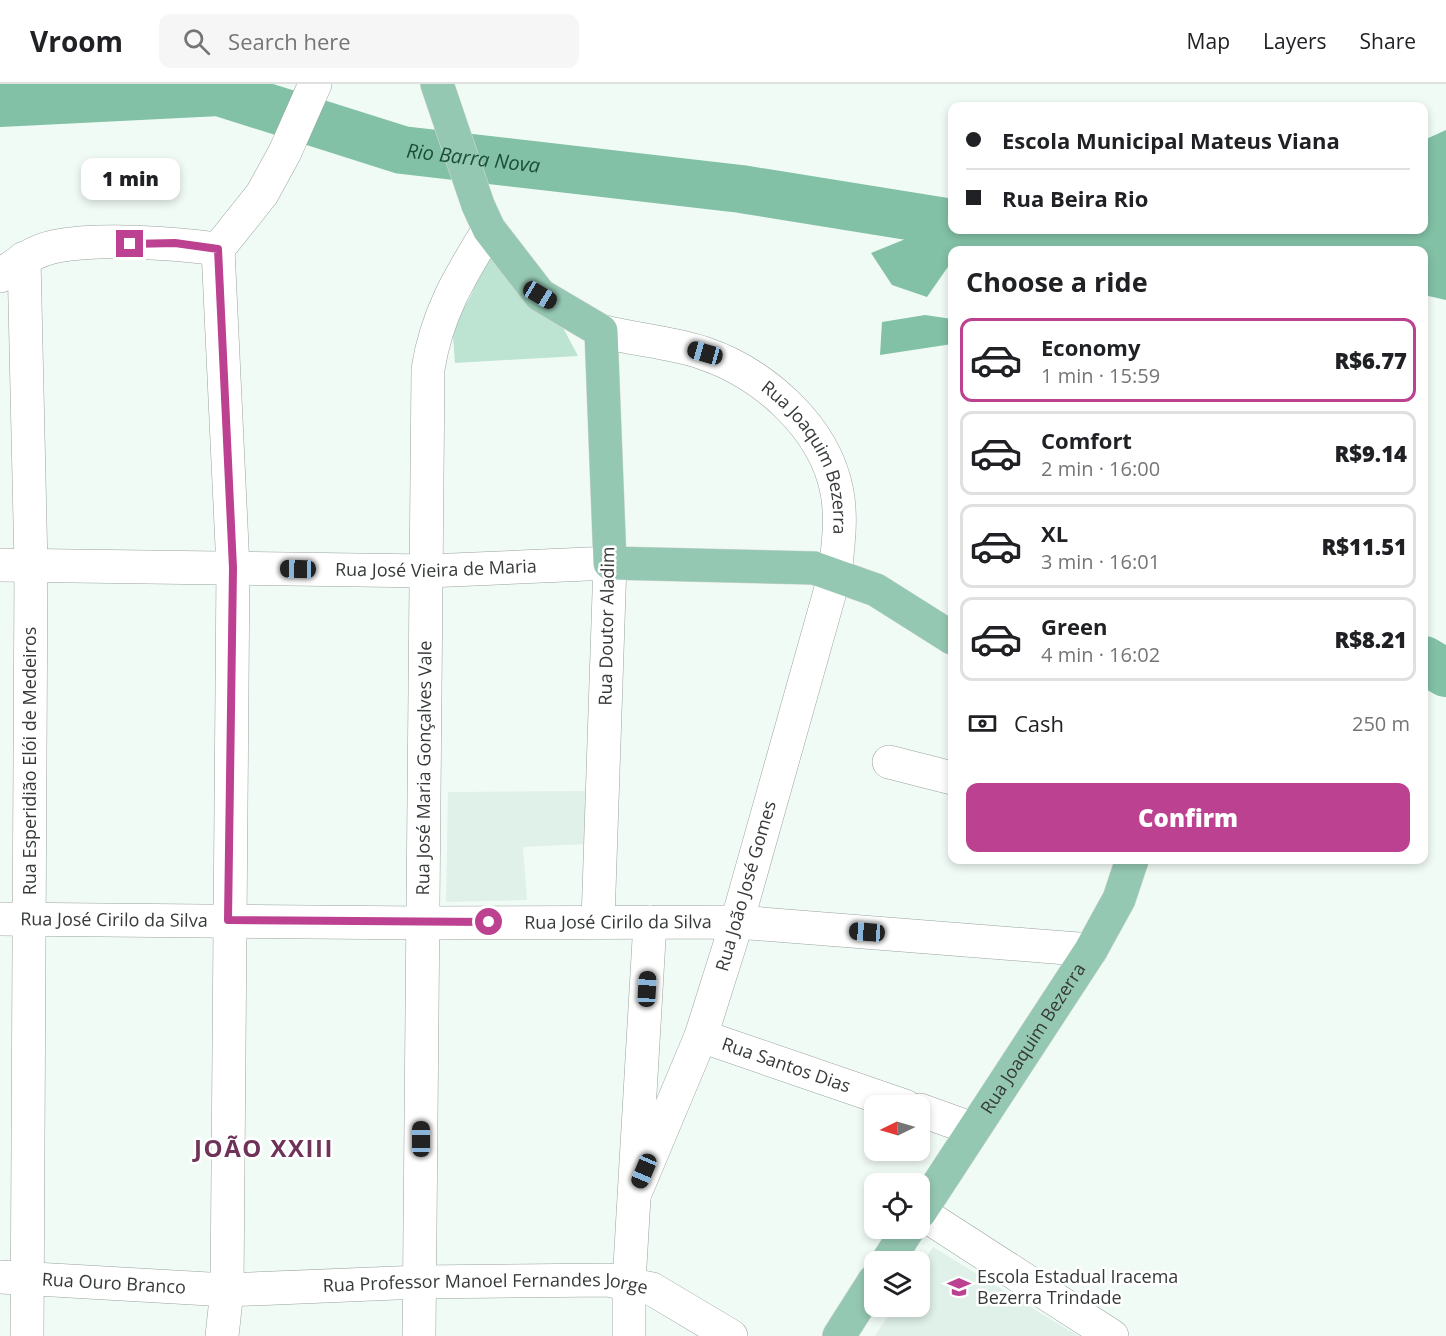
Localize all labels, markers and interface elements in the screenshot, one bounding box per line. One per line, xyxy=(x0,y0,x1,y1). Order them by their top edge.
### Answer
search box xyxy=(159,14,579,68)
text: Vroom xyxy=(30,22,123,60)
icon: search xyxy=(180,25,213,58)
text: Search here xyxy=(228,26,351,56)
text: Map xyxy=(1187,27,1230,55)
text: Layers xyxy=(1263,27,1327,55)
text: Share xyxy=(1360,27,1416,55)
text: Escola Municipal Mateus Viana xyxy=(1002,125,1340,155)
water label: Rio Barra Nova xyxy=(405,137,542,179)
callout: 1 min xyxy=(80,157,180,199)
text: 1 min xyxy=(102,165,159,192)
text: Rua Beira Rio xyxy=(1002,183,1148,213)
route end xyxy=(116,230,143,257)
text: Choose a ride xyxy=(966,263,1148,300)
car xyxy=(520,278,560,312)
text: Economy xyxy=(1041,332,1140,362)
icon: car xyxy=(969,333,1023,387)
car xyxy=(685,339,725,367)
text: R$6.77 xyxy=(1334,345,1407,375)
text: 1 min · 15:59 xyxy=(1041,362,1160,389)
street label: Rua Joaquim Bezerra xyxy=(757,375,852,535)
text: Comfort xyxy=(1041,425,1132,455)
icon: car xyxy=(969,426,1023,480)
text: R$9.14 xyxy=(1334,438,1407,468)
text: 2 min · 16:00 xyxy=(1041,455,1160,482)
text: XL xyxy=(1041,518,1068,548)
icon: car xyxy=(969,519,1023,573)
text: R$11.51 xyxy=(1321,531,1407,561)
street label: Rua Doutor Aladim xyxy=(593,546,619,706)
text: 3 min · 16:01 xyxy=(1041,548,1160,575)
street label: Rua José Vieira de Maria xyxy=(335,553,537,582)
car xyxy=(280,560,316,578)
text: Green xyxy=(1041,611,1107,641)
icon: car xyxy=(969,612,1023,666)
text: R$8.21 xyxy=(1334,624,1407,654)
street label: Rua Esperidião Elói de Medeiros xyxy=(17,627,41,895)
street label: Rua José Maria Gonçalves Vale xyxy=(410,641,436,895)
text: 4 min · 16:02 xyxy=(1041,641,1160,668)
icon: cash xyxy=(966,707,999,740)
text: Cash xyxy=(1014,708,1064,738)
text: 250 m xyxy=(1352,710,1410,737)
button: Confirm xyxy=(966,783,1410,852)
street label: Rua João José Gomes xyxy=(709,798,781,974)
street label: Rua José Cirilo da Silva xyxy=(20,906,208,932)
route start xyxy=(475,908,502,935)
street label: Rua José Cirilo da Silva xyxy=(524,909,712,934)
car xyxy=(848,922,886,942)
street label: Rua Joaquim Bezerra xyxy=(974,958,1090,1118)
car xyxy=(637,971,657,1007)
street label: Rua Santos Dias xyxy=(719,1031,854,1097)
north arrow xyxy=(864,1095,930,1161)
map controls xyxy=(864,1095,930,1317)
car xyxy=(412,1121,430,1157)
district label: JOÃO XXIII xyxy=(192,1131,334,1164)
car xyxy=(629,1151,659,1191)
button: locate xyxy=(864,1173,930,1239)
button: layers xyxy=(864,1251,930,1317)
place label: Escola Estadual Iracema Bezerra Trindade xyxy=(977,1264,1178,1309)
street label: Rua Ouro Branco xyxy=(41,1266,187,1299)
street label: Rua Professor Manoel Fernandes Jorge xyxy=(322,1267,650,1299)
school or university icon: Escola Estadual Iracema Bezerra Trindade xyxy=(946,1274,972,1300)

